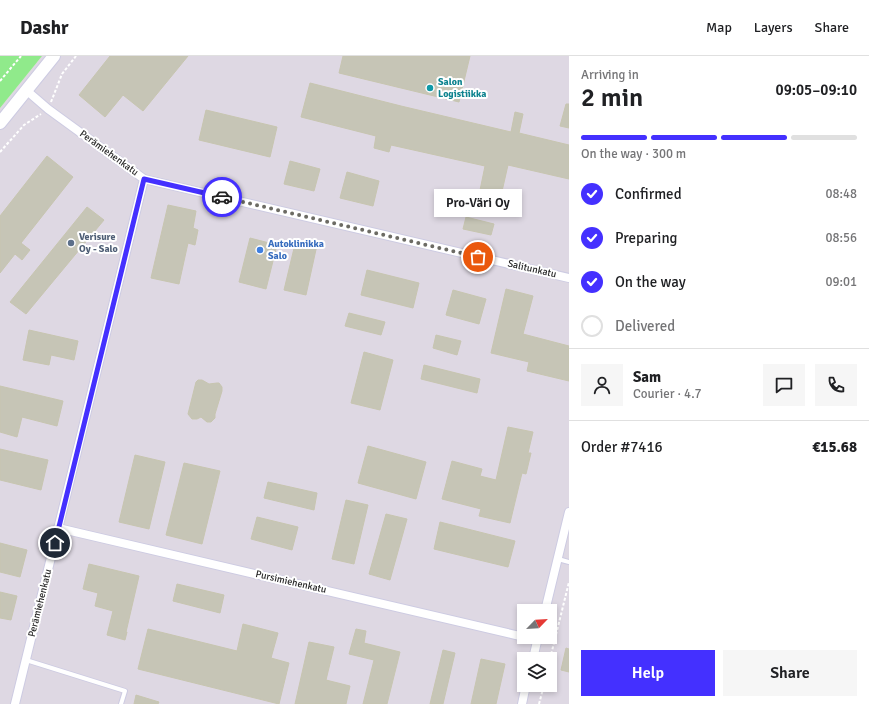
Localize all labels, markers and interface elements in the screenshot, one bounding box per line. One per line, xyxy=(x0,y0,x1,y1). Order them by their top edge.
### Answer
text: Dashr xyxy=(20,16,69,40)
text: Map xyxy=(706,19,732,36)
text: Layers xyxy=(754,19,793,36)
text: Share xyxy=(815,19,849,36)
text: Arriving in xyxy=(581,67,639,83)
place label: Salon Logistiikka xyxy=(438,76,486,100)
text: 09:05–09:10 xyxy=(776,81,857,99)
text: 2 min xyxy=(581,82,643,114)
marker: Salon Logistiikka xyxy=(425,83,435,93)
street label: Perämiehenkatu xyxy=(77,128,141,178)
text: On the way · 300 m xyxy=(581,146,686,162)
courier xyxy=(202,177,242,217)
icon: check xyxy=(581,183,603,205)
text: Confirmed xyxy=(615,185,682,203)
icon: car xyxy=(211,186,233,208)
text: 08:48 xyxy=(825,186,857,202)
callout: Pro-Väri Oy xyxy=(434,189,522,217)
text: Pro-Väri Oy xyxy=(446,195,510,211)
icon: check xyxy=(581,227,603,249)
text: Preparing xyxy=(615,229,678,247)
text: 08:56 xyxy=(825,230,857,246)
place label: Verisure Oy - Salo xyxy=(79,231,118,255)
marker: Verisure Oy - Salo xyxy=(66,238,76,248)
place label: Autoklinikka Salo xyxy=(268,238,324,262)
pin xyxy=(461,240,495,274)
marker: Autoklinikka Salo xyxy=(255,245,265,255)
icon: bag xyxy=(467,246,489,268)
street label: Salitunkatu xyxy=(507,258,557,280)
icon: check xyxy=(581,271,603,293)
text: On the way xyxy=(615,273,686,291)
text: 09:01 xyxy=(825,274,857,290)
text: Delivered xyxy=(615,317,675,335)
button: person xyxy=(581,364,623,406)
button: chat xyxy=(763,364,805,406)
button: phone xyxy=(815,364,857,406)
text: Sam xyxy=(633,368,661,386)
text: Courier · 4.7 xyxy=(633,386,702,402)
text: Order #7416 xyxy=(581,438,663,456)
text: €15.68 xyxy=(812,438,857,456)
pin xyxy=(38,526,72,560)
icon: home xyxy=(44,532,66,554)
street label: Perämiehenkatu xyxy=(26,568,54,638)
street label: Pursimiehenkatu xyxy=(254,568,328,596)
north arrow xyxy=(517,604,557,644)
map controls xyxy=(517,604,557,692)
button: Help xyxy=(581,650,715,696)
button: Share xyxy=(723,650,857,696)
button: layers xyxy=(517,652,557,692)

